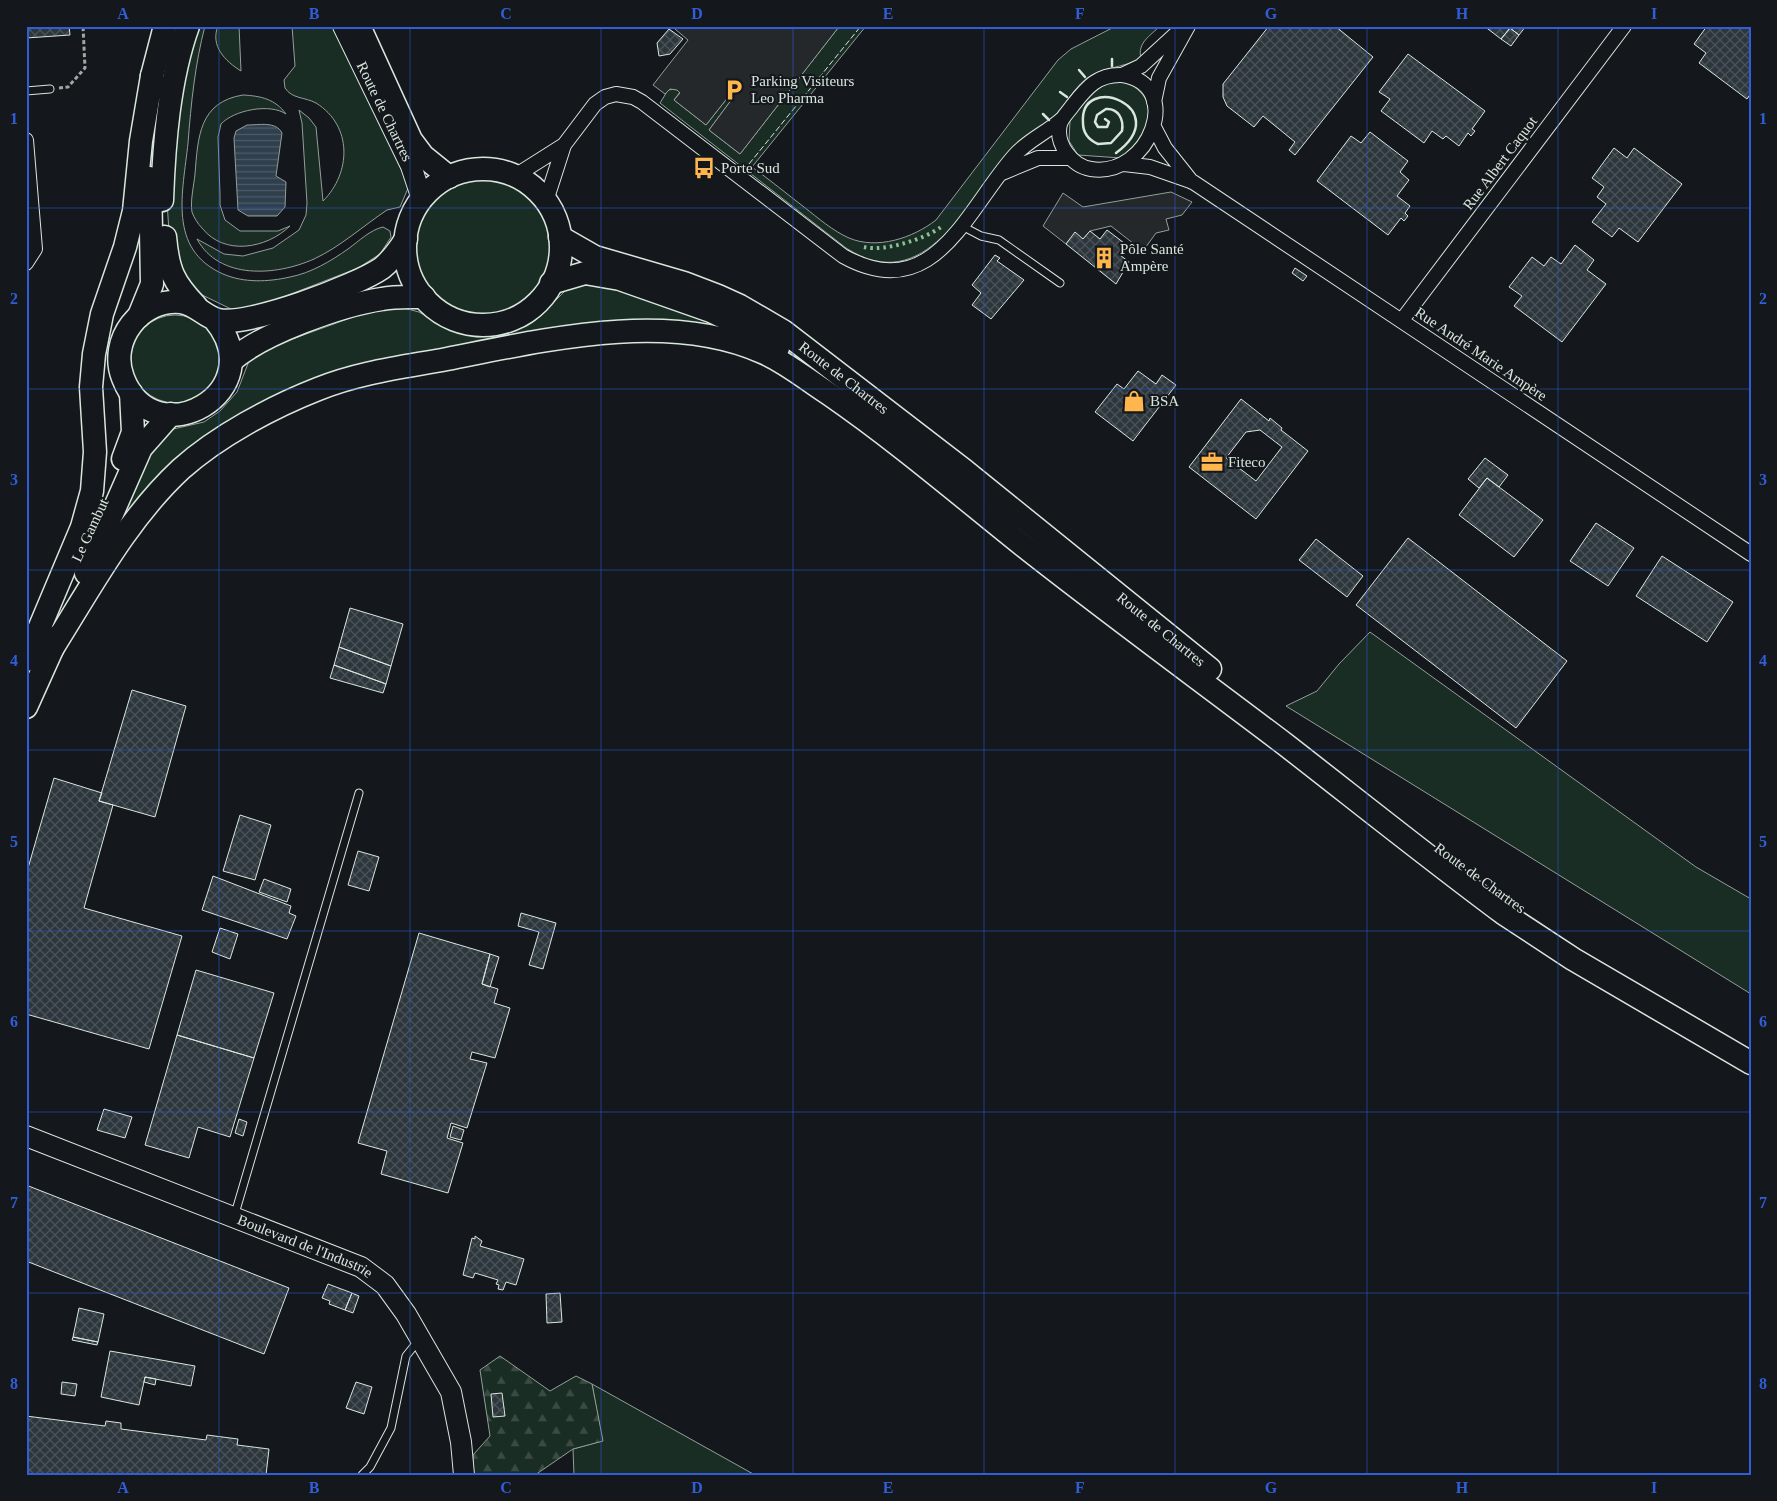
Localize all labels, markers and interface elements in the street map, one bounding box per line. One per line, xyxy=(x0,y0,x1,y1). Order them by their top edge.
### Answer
text: A xyxy=(117,5,129,22)
text: B xyxy=(309,5,320,22)
text: C xyxy=(500,5,512,22)
text: D xyxy=(691,5,703,22)
text: E xyxy=(883,5,893,22)
text: F xyxy=(1075,5,1085,22)
text: G xyxy=(1265,5,1278,22)
text: H xyxy=(1456,5,1469,22)
text: I xyxy=(1651,5,1657,22)
street label: Route de Chartres xyxy=(354,59,415,164)
place label: Parking Visiteurs Leo Pharma xyxy=(751,73,855,106)
parking icon: Parking Visiteurs Leo Pharma xyxy=(721,77,747,103)
text: 1 xyxy=(10,110,18,127)
text: 1 xyxy=(1759,110,1767,127)
street label: Rue Albert Caquot xyxy=(1460,113,1541,213)
bus stop icon: Porte Sud xyxy=(691,155,717,181)
place label: Porte Sud xyxy=(721,160,780,176)
place label: Pôle Santé Ampère xyxy=(1120,241,1184,274)
building icon: Pôle Santé Ampère xyxy=(1091,245,1117,271)
text: 2 xyxy=(10,290,18,307)
text: 2 xyxy=(1759,290,1767,307)
street label: Rue André Marie Ampère xyxy=(1412,304,1550,404)
street label: Route de Chartres xyxy=(796,338,892,417)
shop icon: BSA xyxy=(1121,388,1147,414)
place label: BSA xyxy=(1150,393,1179,409)
office icon: Fiteco xyxy=(1199,449,1225,475)
place label: Fiteco xyxy=(1228,454,1266,470)
text: 3 xyxy=(10,471,18,488)
text: 3 xyxy=(1759,471,1767,488)
street label: Le Gambut xyxy=(68,495,112,564)
street label: Route de Chartres xyxy=(1114,589,1208,670)
text: 4 xyxy=(10,652,18,669)
text: 4 xyxy=(1759,652,1767,669)
text: 5 xyxy=(10,833,18,850)
text: 5 xyxy=(1759,833,1767,850)
street label: Route de Chartres xyxy=(1431,840,1529,916)
text: 6 xyxy=(10,1013,18,1030)
text: 6 xyxy=(1759,1013,1767,1030)
text: 7 xyxy=(10,1194,18,1211)
text: 7 xyxy=(1759,1194,1767,1211)
street label: Boulevard de l'Industrie xyxy=(235,1212,376,1281)
text: 8 xyxy=(10,1375,18,1392)
text: 8 xyxy=(1759,1375,1767,1392)
text: A xyxy=(117,1479,129,1496)
text: B xyxy=(309,1479,320,1496)
text: C xyxy=(500,1479,512,1496)
text: D xyxy=(691,1479,703,1496)
text: E xyxy=(883,1479,893,1496)
text: F xyxy=(1075,1479,1085,1496)
text: G xyxy=(1265,1479,1278,1496)
text: H xyxy=(1456,1479,1469,1496)
text: I xyxy=(1651,1479,1657,1496)

